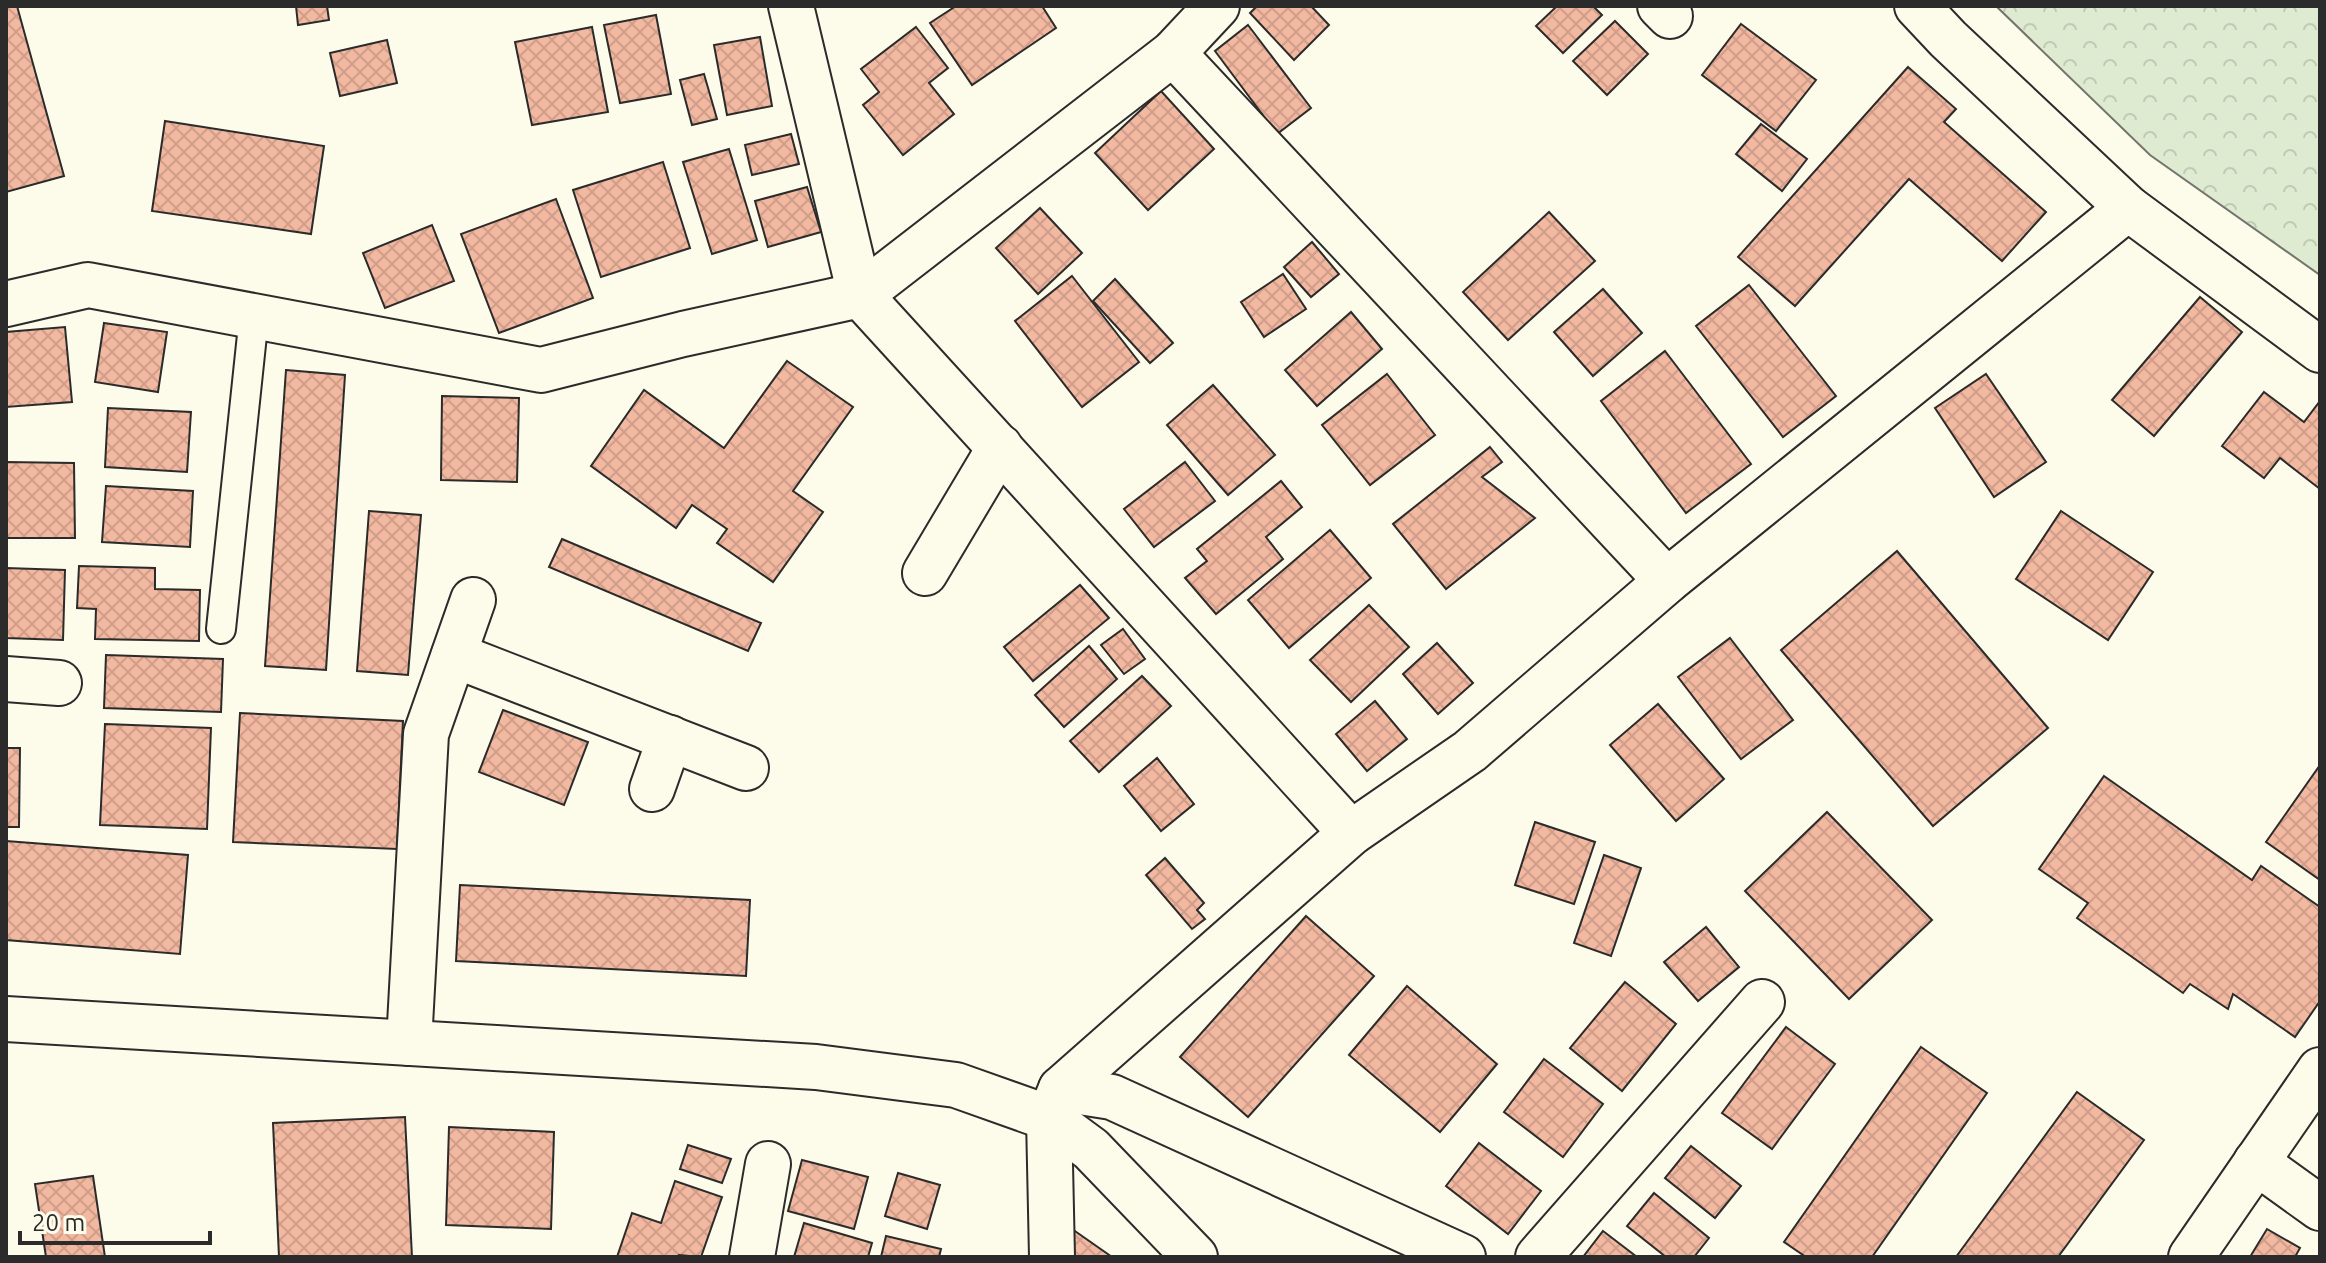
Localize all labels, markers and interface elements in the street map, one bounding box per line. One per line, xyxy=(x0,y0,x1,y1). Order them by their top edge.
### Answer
scale bar xyxy=(20,1195,210,1245)
text: 20 m xyxy=(32,1209,85,1236)

